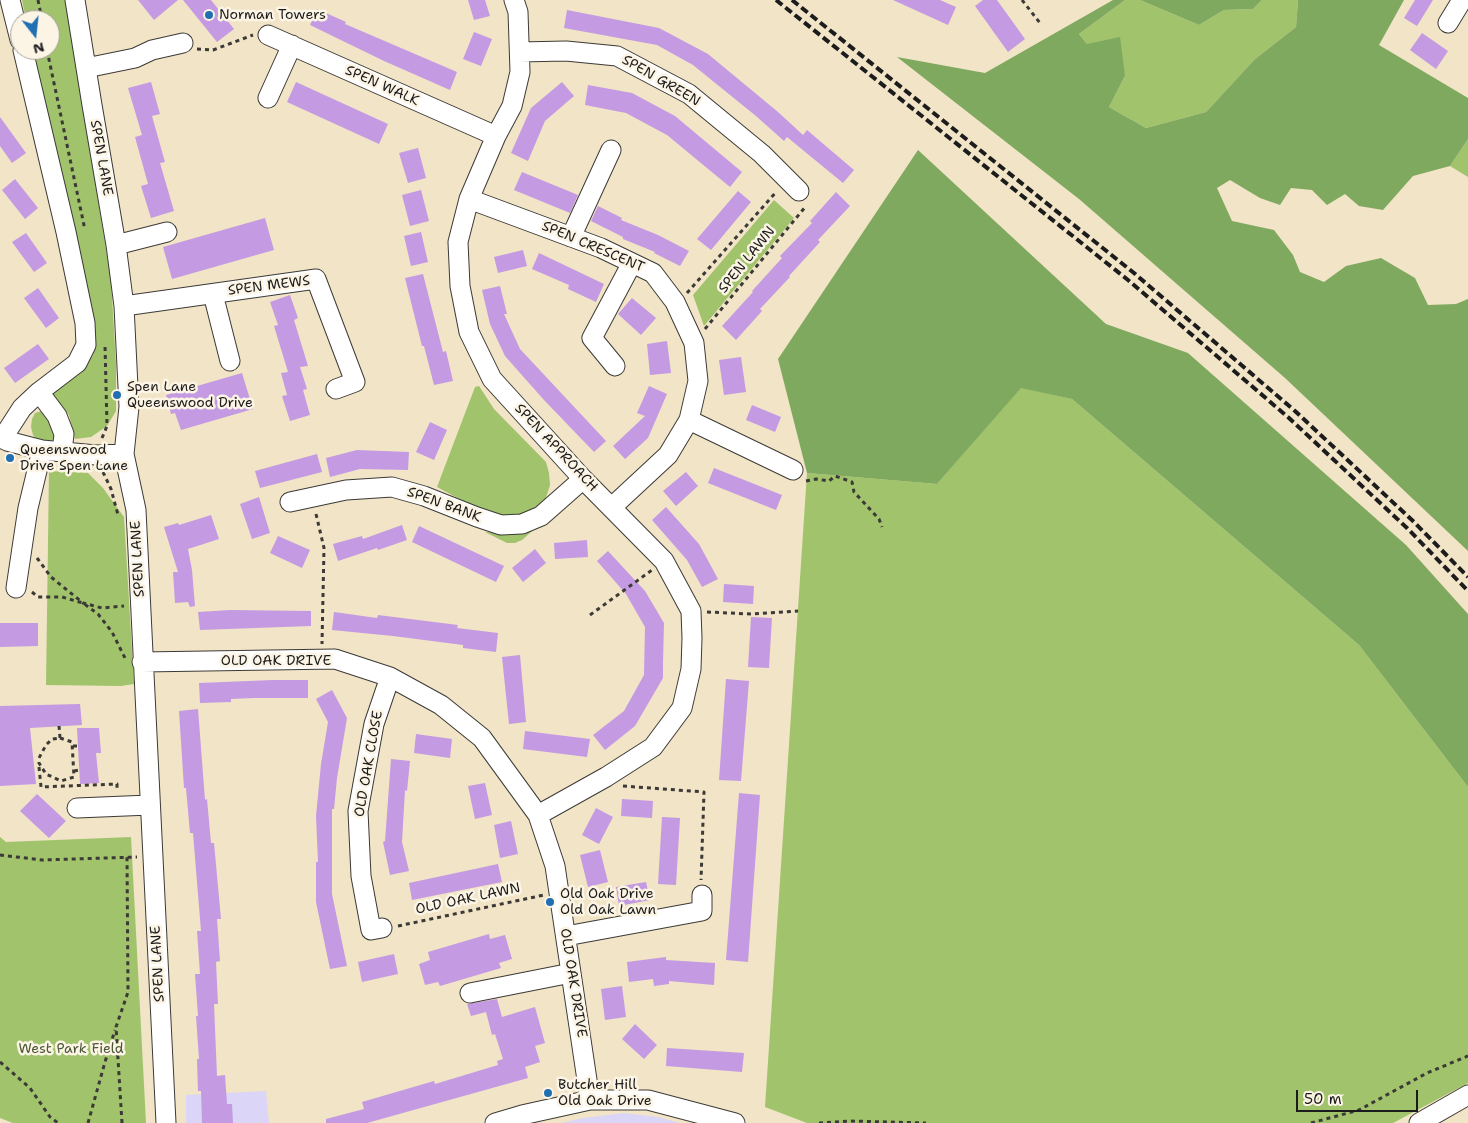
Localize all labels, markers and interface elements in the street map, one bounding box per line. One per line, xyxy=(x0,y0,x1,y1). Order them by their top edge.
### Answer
place label: Norman Towers xyxy=(219,7,326,23)
marker: Norman Towers xyxy=(203,9,215,21)
north arrow xyxy=(10,10,60,60)
text: N xyxy=(31,38,47,59)
street label: SPEN GREEN xyxy=(619,52,703,110)
street label: SPEN WALK xyxy=(342,62,422,110)
street label: SPEN LANE xyxy=(86,119,116,197)
street label: SPEN CRESCENT xyxy=(539,218,647,276)
street label: SPEN LAWN xyxy=(715,223,779,297)
street label: SPEN MEWS xyxy=(227,273,311,299)
place label: Spen Lane Queenswood Drive xyxy=(127,379,253,412)
marker: Spen Lane Queenswood Drive xyxy=(111,389,123,401)
street label: SPEN APPROACH xyxy=(511,400,601,496)
place label: Queenswood Drive Spen Lane xyxy=(20,442,128,474)
marker: Queenswood Drive Spen Lane xyxy=(4,452,16,464)
street label: SPEN BANK xyxy=(405,484,483,526)
street label: SPEN LANE xyxy=(128,520,148,598)
street label: OLD OAK DRIVE xyxy=(221,653,331,669)
street label: OLD OAK CLOSE xyxy=(351,710,387,818)
street label: OLD OAK LAWN xyxy=(414,880,522,918)
place label: Old Oak Drive Old Oak Lawn xyxy=(560,886,656,919)
marker: Old Oak Drive Old Oak Lawn xyxy=(544,896,556,908)
street label: SPEN LANE xyxy=(148,925,168,1003)
street label: OLD OAK DRIVE xyxy=(556,927,590,1039)
park label: West Park Field xyxy=(18,1041,124,1057)
place label: Butcher Hill Old Oak Drive xyxy=(558,1077,652,1110)
scale bar xyxy=(1298,1080,1420,1112)
marker: Butcher Hill Old Oak Drive xyxy=(542,1087,554,1099)
text: 50 m xyxy=(1304,1089,1342,1109)

